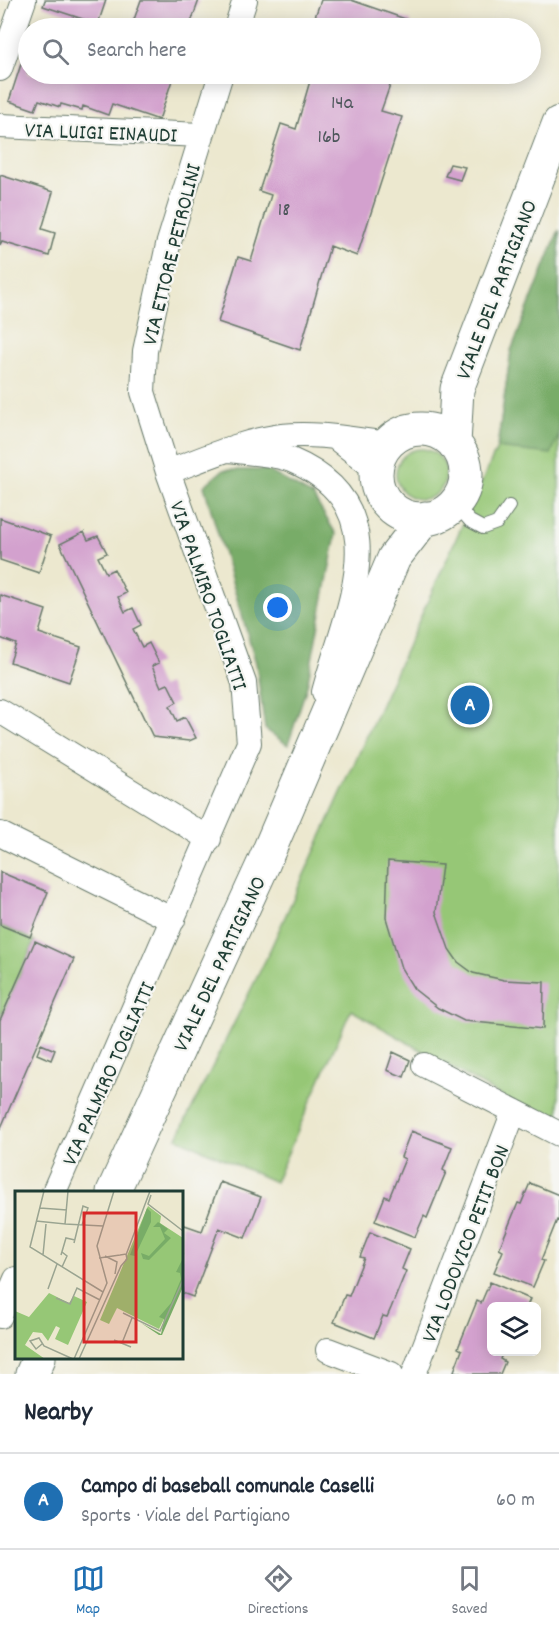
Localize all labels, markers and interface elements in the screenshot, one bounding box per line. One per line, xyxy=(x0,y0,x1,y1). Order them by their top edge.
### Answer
search box xyxy=(18,18,541,84)
icon: search xyxy=(39,35,72,68)
text: Search here xyxy=(87,36,186,67)
house number: 14a xyxy=(331,90,354,118)
street label: VIA LUIGI EINAUDI xyxy=(24,116,178,153)
house number: 16b xyxy=(318,124,340,152)
street label: VIA ETTORE PETROLINI xyxy=(136,161,211,349)
street label: VIALE DEL PARTIGIANO xyxy=(450,196,547,385)
house number: 18 xyxy=(278,197,290,225)
street label: VIA PALMIRO TOGLIATTI xyxy=(160,497,254,695)
your location xyxy=(263,593,292,622)
pin: A xyxy=(450,682,490,728)
street label: VIALE DEL PARTIGIANO xyxy=(167,872,275,1057)
street label: VIA PALMIRO TOGLIATTI xyxy=(56,977,165,1171)
street label: VIA LODOVICO PETIT BON xyxy=(415,1141,519,1348)
inset map xyxy=(15,1191,183,1359)
map controls xyxy=(487,1302,541,1356)
button: layers xyxy=(487,1302,541,1356)
text: Nearby xyxy=(24,1395,92,1432)
text: Campo di baseball comunale Caselli xyxy=(81,1472,374,1503)
text: A xyxy=(38,1487,49,1515)
text: 60 m xyxy=(496,1487,535,1515)
text: Sports · Viale del Partigiano xyxy=(81,1503,290,1531)
tab: Map xyxy=(72,1562,105,1621)
tab: Directions xyxy=(248,1562,308,1621)
tab: Saved xyxy=(452,1562,487,1621)

